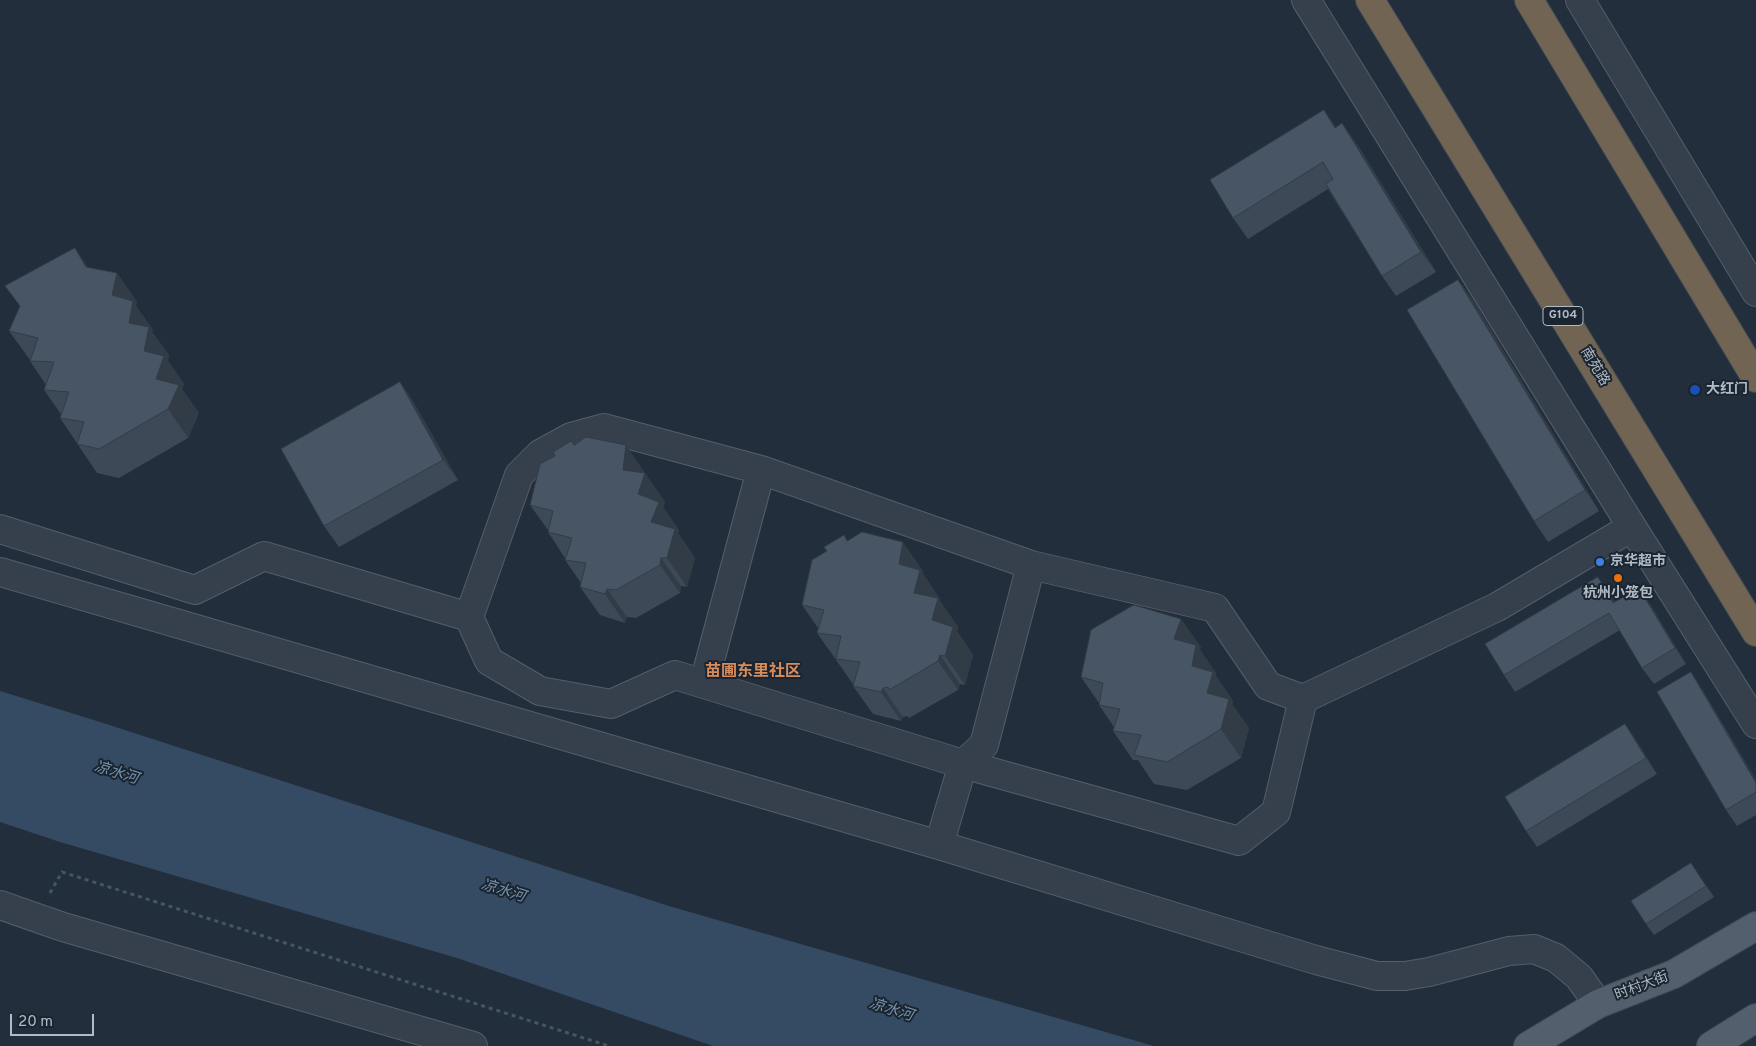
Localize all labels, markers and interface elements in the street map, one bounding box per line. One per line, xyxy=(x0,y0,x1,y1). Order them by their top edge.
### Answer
road number: G104 xyxy=(1543,306,1583,326)
street label: 南苑路 xyxy=(1576,345,1612,389)
place label: 大红门 xyxy=(1706,382,1748,398)
marker: 大红门 xyxy=(1688,383,1702,397)
place label: 京华超市 xyxy=(1610,554,1666,570)
marker: 京华超市 xyxy=(1594,556,1606,568)
marker: 杭州小笼包 xyxy=(1612,572,1624,584)
place label: 杭州小笼包 xyxy=(1583,586,1653,602)
district label: 苗圃东里社区 xyxy=(705,663,801,683)
water label: 凉水河 xyxy=(92,759,140,789)
water label: 凉水河 xyxy=(479,877,527,907)
street label: 时村大街 xyxy=(1613,969,1671,1005)
water label: 凉水河 xyxy=(867,996,915,1026)
scale bar xyxy=(12,1004,96,1036)
text: 20 m xyxy=(18,1013,53,1032)

